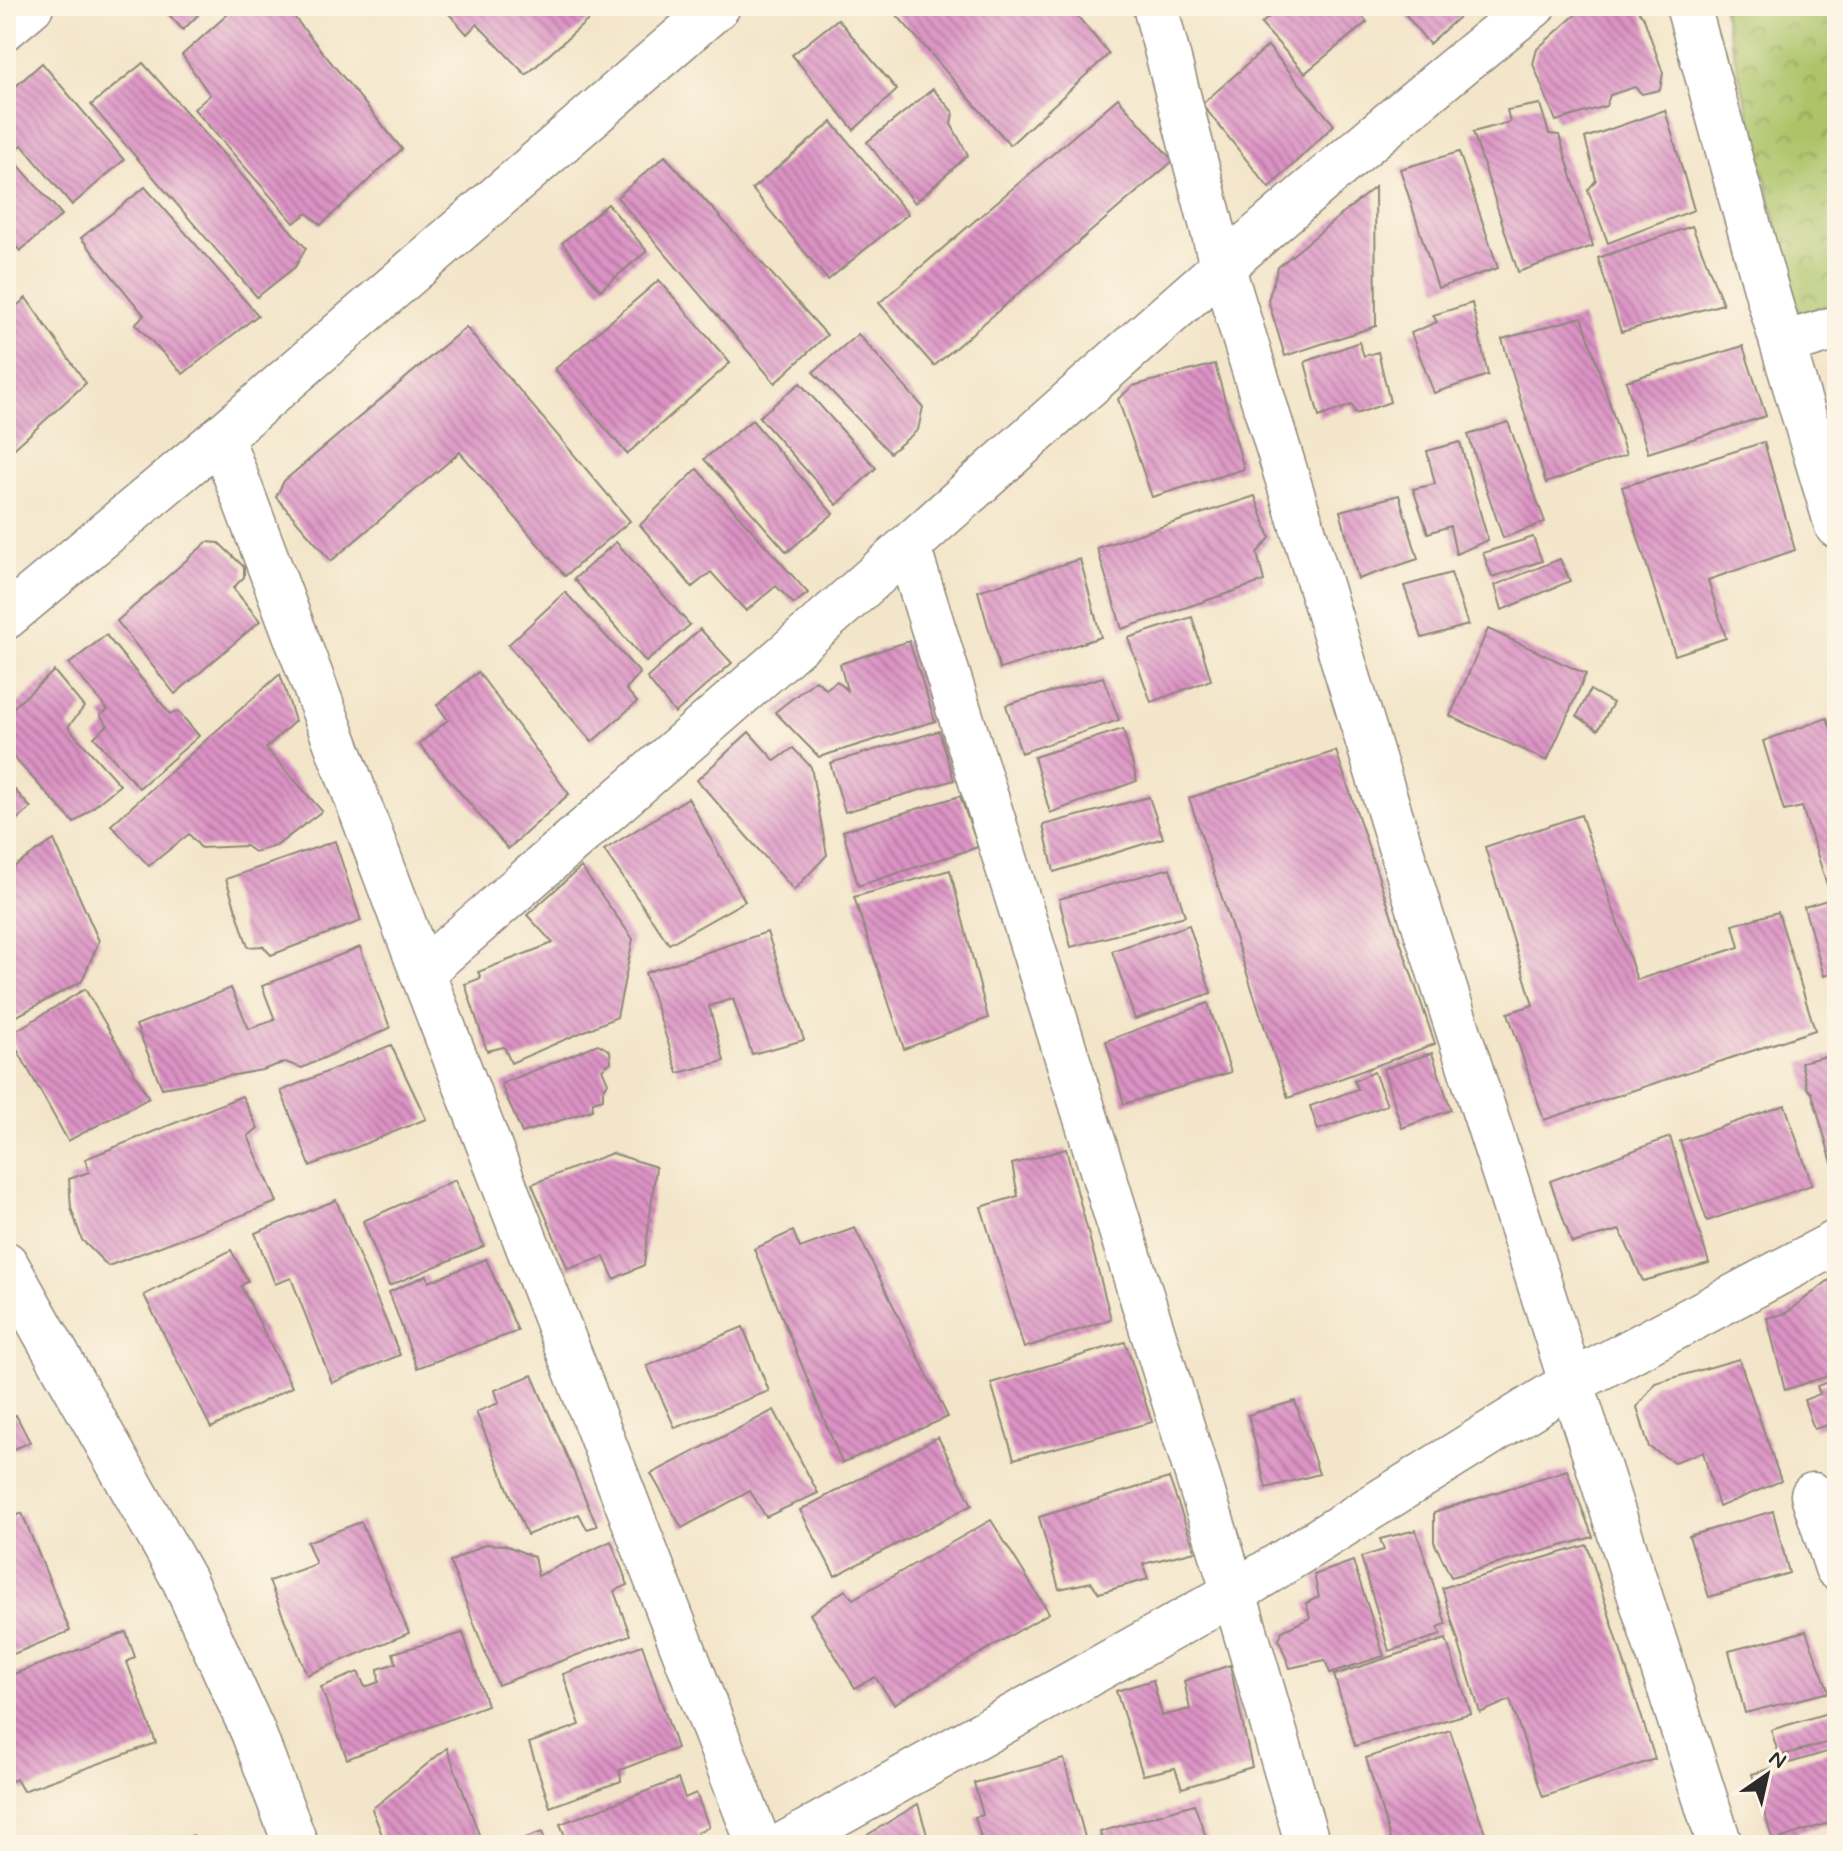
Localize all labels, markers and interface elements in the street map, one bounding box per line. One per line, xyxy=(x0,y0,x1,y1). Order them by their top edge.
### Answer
north arrow xyxy=(1727,1735,1807,1815)
text: N xyxy=(1763,1744,1791,1776)

